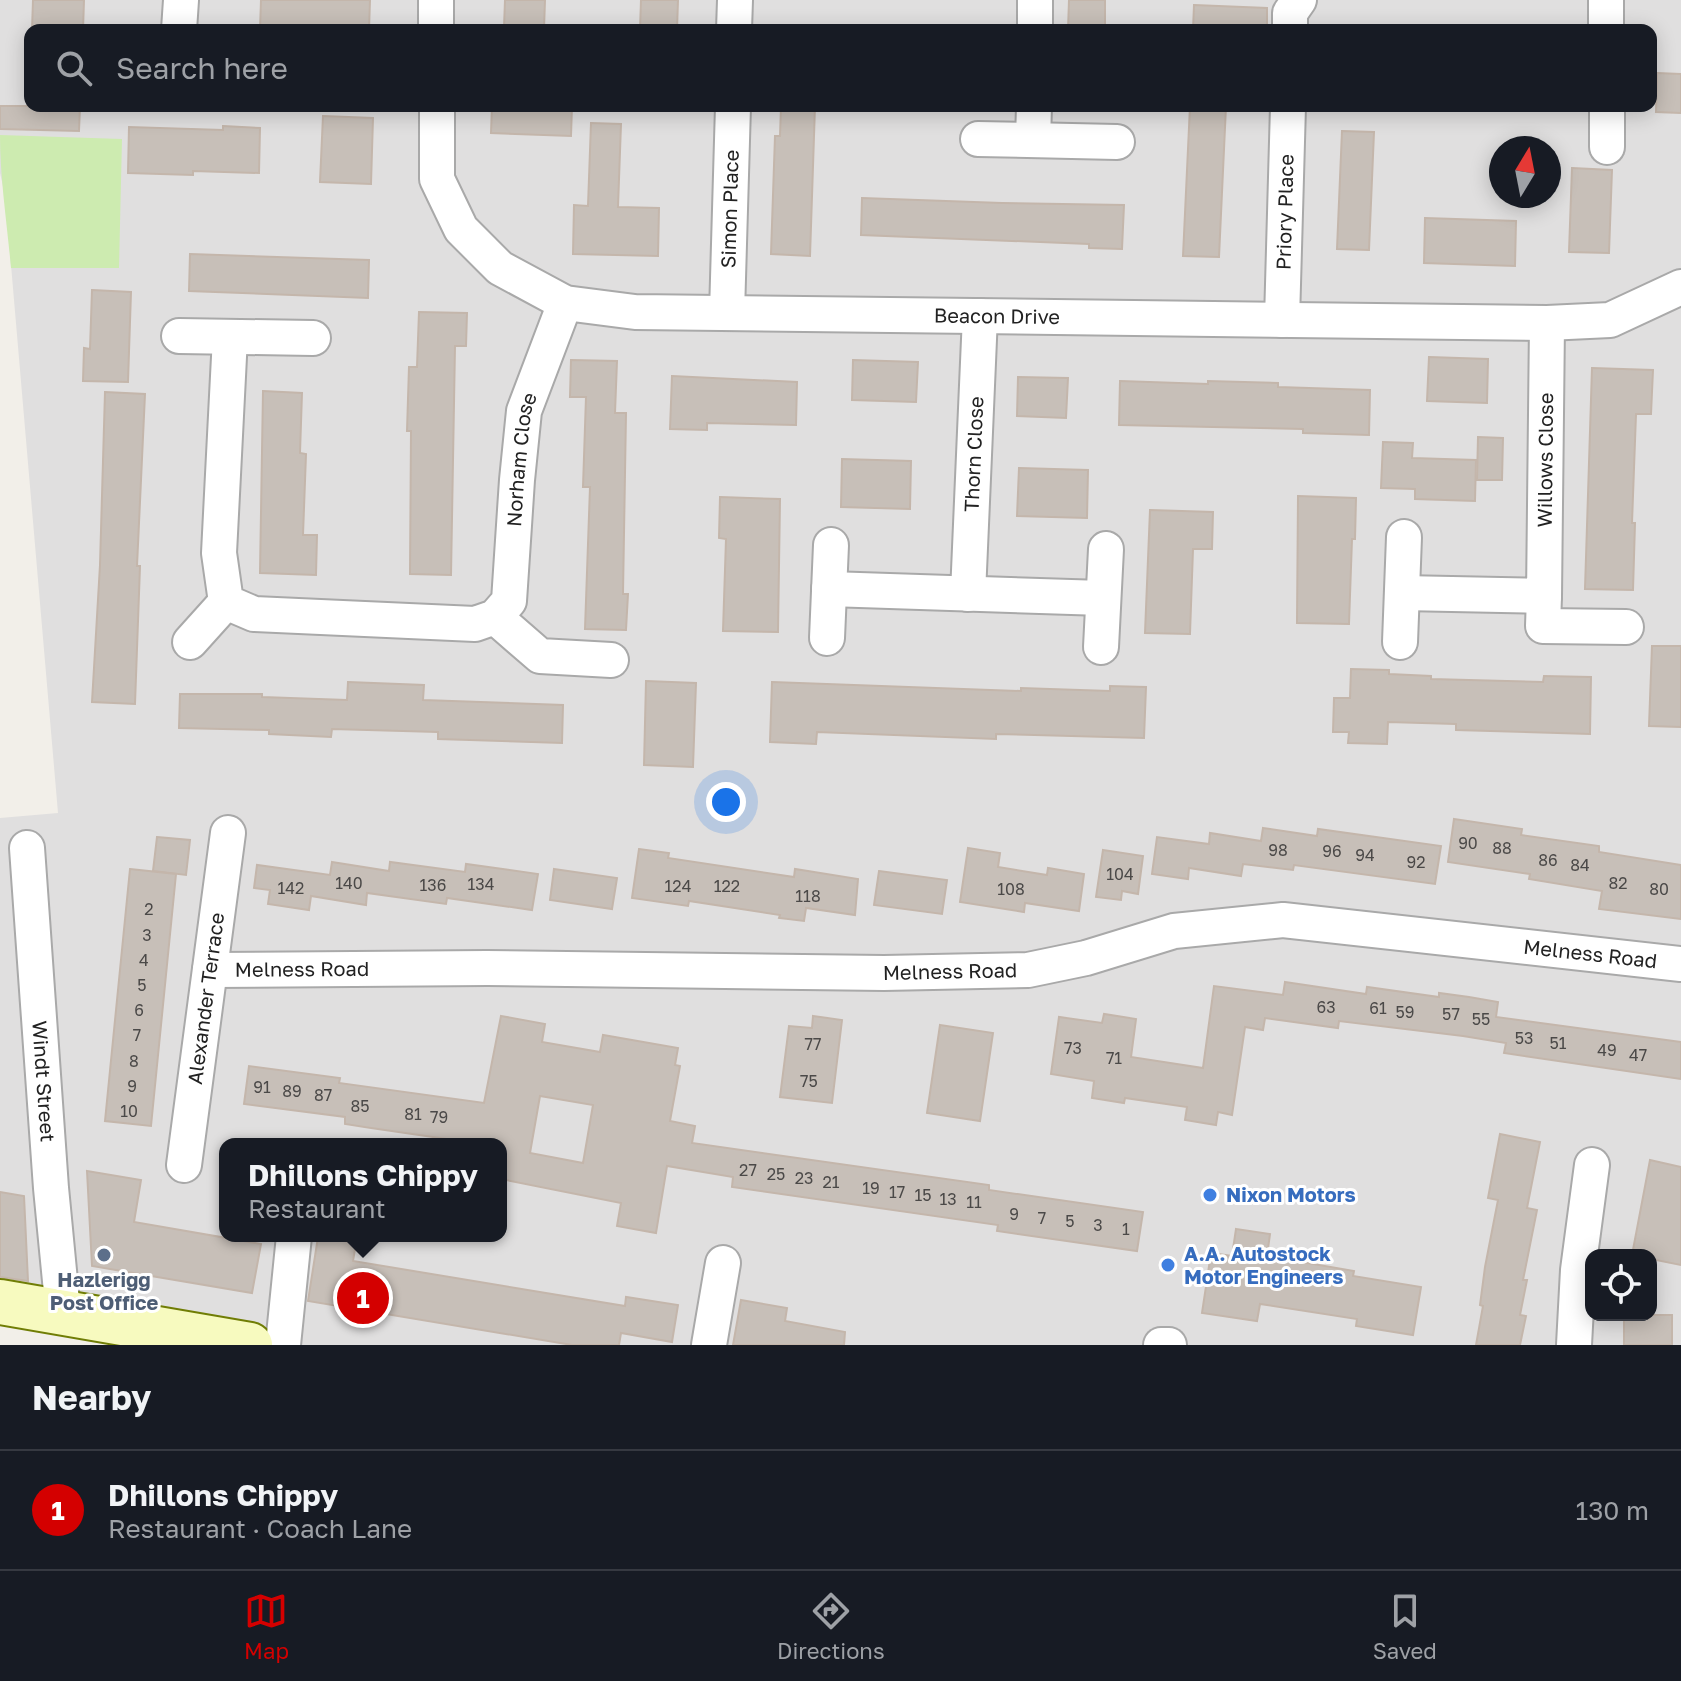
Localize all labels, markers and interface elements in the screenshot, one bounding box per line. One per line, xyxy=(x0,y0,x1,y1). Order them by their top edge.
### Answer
search box xyxy=(24,24,1657,112)
icon: search xyxy=(52,46,96,90)
text: Search here xyxy=(116,50,288,86)
north arrow xyxy=(1489,136,1561,208)
street label: Simon Place xyxy=(715,149,743,269)
street label: Priory Place xyxy=(1270,154,1298,270)
street label: Beacon Drive xyxy=(934,303,1060,328)
street label: Norham Close xyxy=(501,388,541,527)
street label: Willows Close xyxy=(1532,392,1557,528)
street label: Thorn Close xyxy=(959,396,988,512)
your location xyxy=(706,782,746,822)
house number: 90 xyxy=(1458,833,1478,853)
house number: 88 xyxy=(1492,838,1512,858)
house number: 98 xyxy=(1268,840,1288,860)
house number: 96 xyxy=(1322,841,1342,861)
house number: 94 xyxy=(1355,845,1375,865)
house number: 86 xyxy=(1538,850,1558,870)
house number: 92 xyxy=(1407,852,1425,872)
house number: 84 xyxy=(1570,855,1590,875)
house number: 104 xyxy=(1106,864,1134,884)
house number: 140 xyxy=(335,873,363,893)
house number: 82 xyxy=(1608,873,1628,893)
house number: 134 xyxy=(468,874,494,894)
house number: 136 xyxy=(420,875,446,895)
house number: 124 xyxy=(665,876,691,896)
house number: 122 xyxy=(714,876,740,896)
house number: 142 xyxy=(278,878,304,898)
house number: 108 xyxy=(997,879,1025,899)
house number: 80 xyxy=(1649,879,1669,899)
house number: 118 xyxy=(795,886,821,906)
house number: 2 xyxy=(144,899,154,919)
street label: Alexander Terrace xyxy=(182,911,228,1086)
house number: 3 xyxy=(142,925,152,945)
street label: Melness Road xyxy=(1522,934,1658,972)
house number: 4 xyxy=(139,950,149,970)
street label: Melness Road xyxy=(235,956,369,981)
street label: Melness Road xyxy=(882,957,1017,984)
house number: 5 xyxy=(137,975,147,995)
house number: 63 xyxy=(1316,997,1336,1017)
house number: 61 xyxy=(1369,998,1387,1018)
house number: 6 xyxy=(134,1000,144,1020)
house number: 59 xyxy=(1396,1002,1414,1022)
house number: 57 xyxy=(1442,1004,1460,1024)
house number: 55 xyxy=(1472,1009,1490,1029)
street label: Windt Street xyxy=(28,1020,61,1143)
house number: 7 xyxy=(133,1025,141,1045)
house number: 53 xyxy=(1515,1028,1533,1048)
house number: 51 xyxy=(1549,1033,1567,1053)
house number: 77 xyxy=(805,1034,821,1054)
house number: 73 xyxy=(1064,1038,1082,1058)
house number: 49 xyxy=(1597,1040,1617,1060)
house number: 47 xyxy=(1629,1045,1647,1065)
house number: 71 xyxy=(1106,1048,1122,1068)
house number: 8 xyxy=(129,1051,139,1071)
house number: 75 xyxy=(800,1071,818,1091)
house number: 9 xyxy=(127,1076,137,1096)
house number: 91 xyxy=(253,1077,271,1097)
house number: 89 xyxy=(282,1081,302,1101)
house number: 87 xyxy=(314,1085,332,1105)
house number: 85 xyxy=(350,1096,370,1116)
house number: 10 xyxy=(120,1101,138,1121)
house number: 81 xyxy=(404,1104,422,1124)
house number: 79 xyxy=(430,1107,448,1127)
popup xyxy=(219,1138,507,1242)
text: Dhillons Chippy xyxy=(248,1157,478,1193)
house number: 27 xyxy=(739,1160,757,1180)
house number: 25 xyxy=(767,1164,785,1184)
house number: 23 xyxy=(795,1168,813,1188)
house number: 21 xyxy=(822,1172,840,1192)
house number: 19 xyxy=(862,1178,880,1198)
house number: 17 xyxy=(889,1182,905,1202)
place label: Nixon Motors xyxy=(1226,1182,1356,1206)
house number: 15 xyxy=(914,1185,932,1205)
marker: Nixon Motors xyxy=(1201,1186,1219,1204)
house number: 13 xyxy=(939,1189,957,1209)
house number: 11 xyxy=(966,1192,982,1212)
text: Restaurant xyxy=(248,1193,386,1224)
house number: 9 xyxy=(1009,1204,1019,1224)
house number: 7 xyxy=(1038,1208,1046,1228)
house number: 5 xyxy=(1065,1211,1075,1231)
house number: 3 xyxy=(1093,1215,1103,1235)
house number: 1 xyxy=(1122,1219,1130,1239)
place label: A.A. Autostock Motor Engineers xyxy=(1184,1241,1344,1288)
marker: Hazlerigg Post Office xyxy=(95,1246,113,1264)
map controls xyxy=(1585,1249,1657,1321)
button: locate xyxy=(1585,1249,1657,1321)
marker: A.A. Autostock Motor Engineers xyxy=(1159,1256,1177,1274)
place label: Hazlerigg Post Office xyxy=(50,1267,158,1314)
pin: 1 xyxy=(337,1268,389,1328)
text: Nearby xyxy=(32,1377,152,1417)
text: Dhillons Chippy xyxy=(108,1477,338,1513)
text: 1 xyxy=(51,1495,65,1526)
text: 130 m xyxy=(1576,1495,1649,1526)
text: Restaurant · Coach Lane xyxy=(108,1513,412,1544)
tab: Map xyxy=(244,1589,289,1664)
tab: Directions xyxy=(777,1589,885,1664)
tab: Saved xyxy=(1373,1589,1437,1664)

